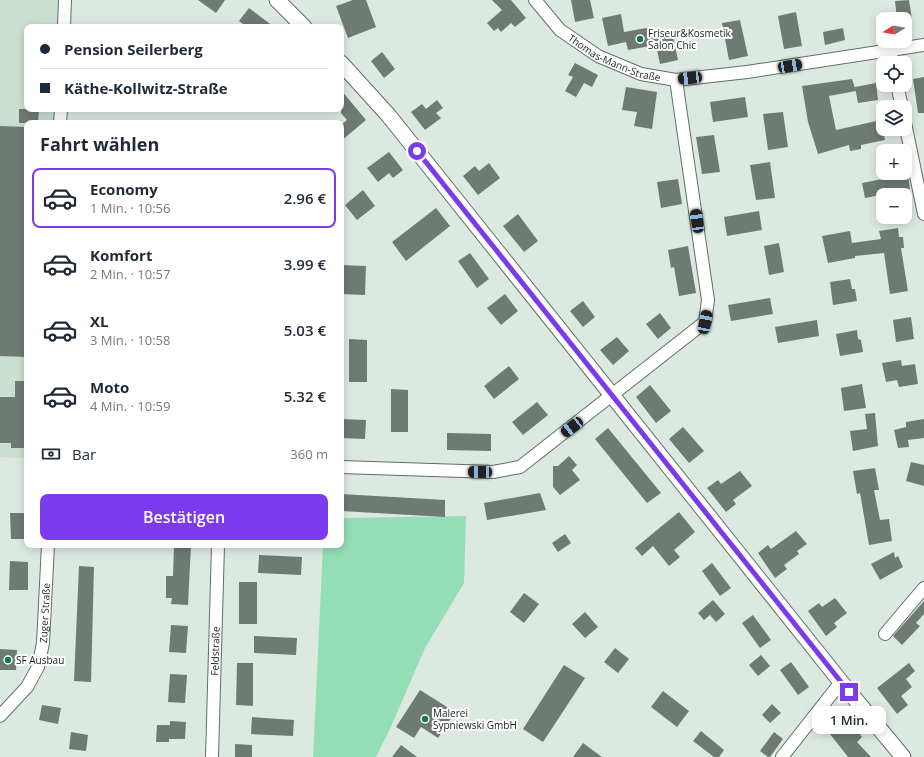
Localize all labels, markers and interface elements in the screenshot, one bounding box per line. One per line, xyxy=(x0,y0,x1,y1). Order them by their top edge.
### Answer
north arrow xyxy=(876,12,912,48)
map controls xyxy=(876,12,912,224)
place label: Friseur&Kosmetik Salon Chic xyxy=(648,26,732,52)
street label: Thomas-Mann-Straße xyxy=(565,31,662,84)
marker: Friseur&Kosmetik Salon Chic xyxy=(635,34,645,44)
text: Pension Seilerberg xyxy=(64,39,203,59)
button: locate xyxy=(876,56,912,92)
car xyxy=(777,58,803,74)
car xyxy=(677,71,703,85)
text: Käthe-Kollwitz-Straße xyxy=(64,78,228,98)
button: layers xyxy=(876,100,912,136)
text: Fahrt wählen xyxy=(40,132,159,156)
route start xyxy=(408,142,426,160)
button: + xyxy=(876,144,912,180)
text: Economy xyxy=(90,179,158,199)
icon: car xyxy=(42,180,78,216)
text: 2.96 € xyxy=(284,188,326,208)
button: − xyxy=(876,188,912,224)
text: 1 Min. · 10:56 xyxy=(90,199,171,217)
car xyxy=(689,208,705,234)
text: Komfort xyxy=(90,245,152,265)
icon: car xyxy=(42,246,78,282)
text: 3.99 € xyxy=(284,254,326,274)
text: 2 Min. · 10:57 xyxy=(90,265,171,283)
car xyxy=(697,309,713,335)
text: XL xyxy=(90,311,108,331)
icon: car xyxy=(42,312,78,348)
text: 5.03 € xyxy=(284,320,326,340)
text: 3 Min. · 10:58 xyxy=(90,331,171,349)
text: Moto xyxy=(90,377,129,397)
icon: car xyxy=(42,378,78,414)
text: 5.32 € xyxy=(284,386,326,406)
text: 4 Min. · 10:59 xyxy=(90,397,171,415)
car xyxy=(559,415,585,439)
icon: cash xyxy=(40,443,62,465)
text: Bar xyxy=(72,444,96,464)
text: 360 m xyxy=(290,445,328,463)
car xyxy=(468,466,492,478)
button: Bestätigen xyxy=(40,494,328,540)
street label: Zuger Straße xyxy=(36,582,53,643)
street label: Feldstraße xyxy=(207,626,223,676)
place label: SF Ausbau xyxy=(16,653,64,667)
marker: SF Ausbau xyxy=(3,655,13,665)
route end xyxy=(840,683,858,701)
place label: Malerei Sypniewski GmbH xyxy=(433,706,517,732)
callout: 1 Min. xyxy=(812,706,886,734)
text: 1 Min. xyxy=(830,711,868,729)
marker: Malerei Sypniewski GmbH xyxy=(420,714,430,724)

